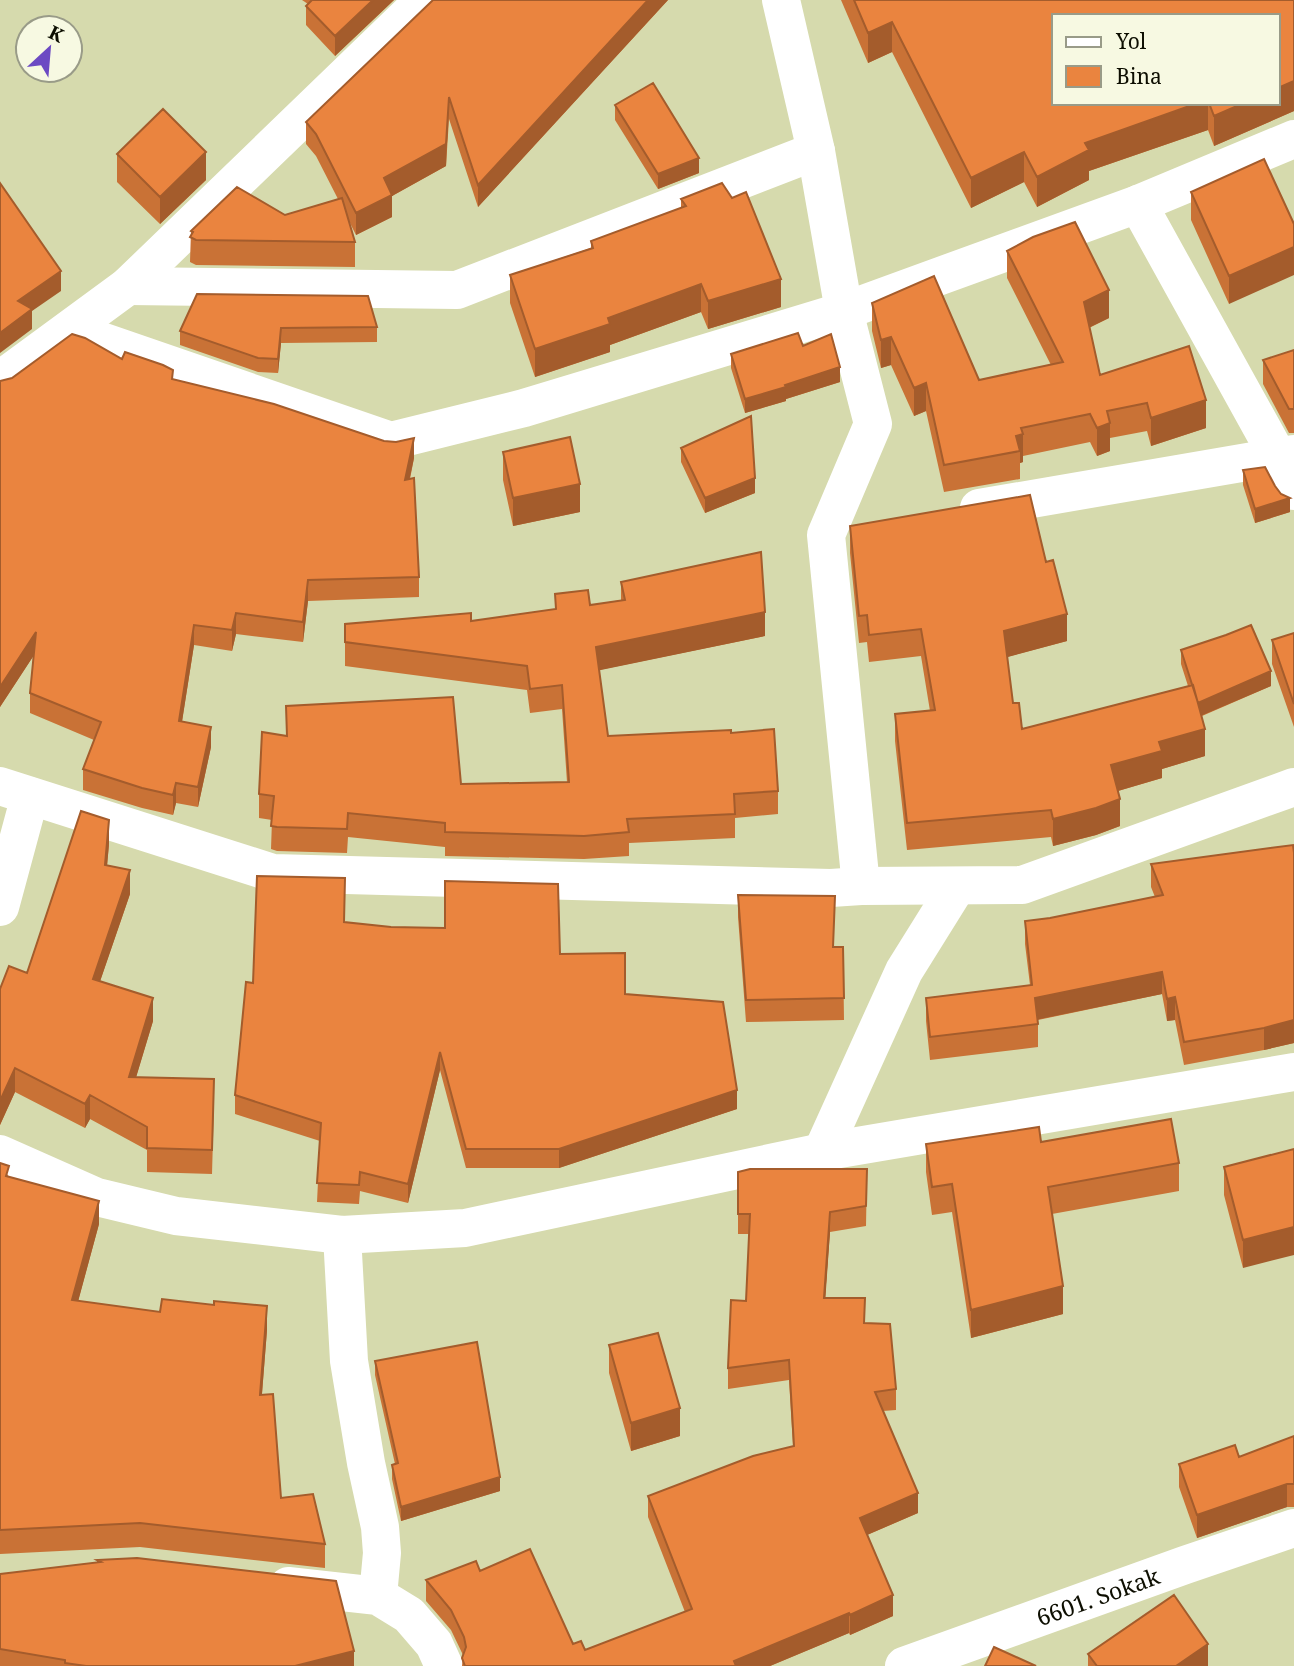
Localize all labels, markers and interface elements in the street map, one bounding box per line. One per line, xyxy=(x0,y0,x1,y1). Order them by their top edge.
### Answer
north arrow xyxy=(14,14,84,84)
legend xyxy=(1052,14,1280,105)
text: K xyxy=(44,19,68,48)
text: Yol xyxy=(1115,27,1147,55)
text: Bina xyxy=(1116,62,1162,90)
street label: 6601. Sokak xyxy=(1032,1559,1164,1633)

